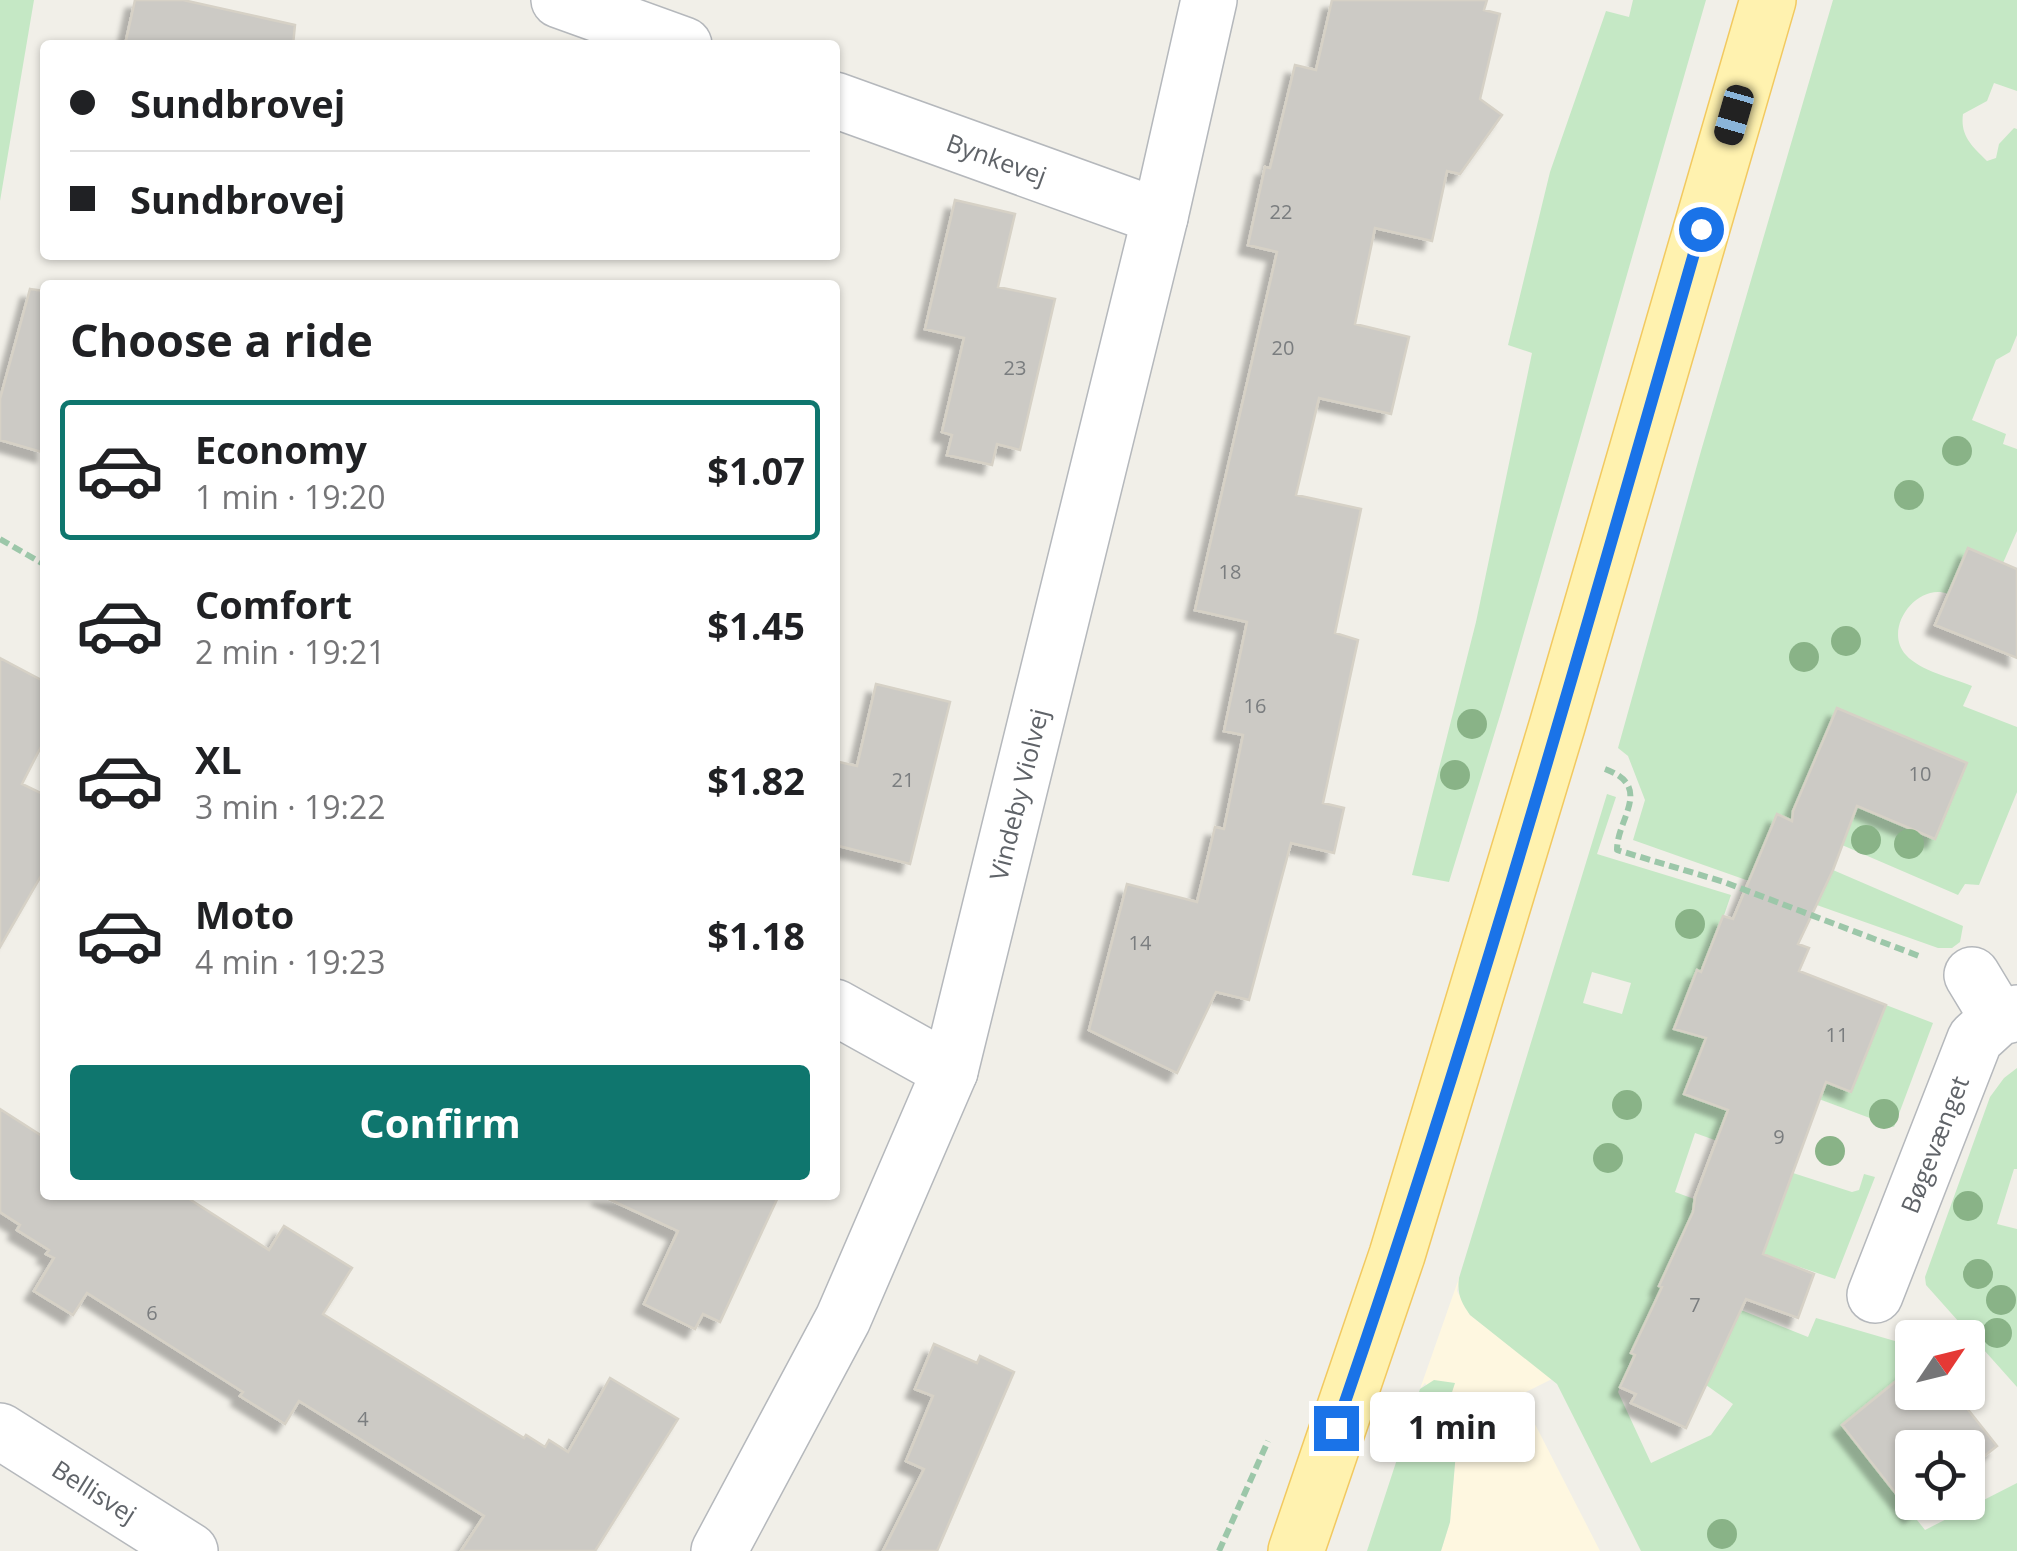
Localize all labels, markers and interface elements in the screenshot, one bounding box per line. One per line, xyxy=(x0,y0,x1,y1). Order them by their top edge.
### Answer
text: Sundbrovej xyxy=(130,77,345,129)
car xyxy=(1711,82,1757,148)
street label: Bynkevej xyxy=(942,125,1052,192)
text: Sundbrovej xyxy=(130,173,345,225)
house number: 22 xyxy=(1270,198,1292,225)
route start xyxy=(1679,207,1724,252)
text: Choose a ride xyxy=(70,309,373,370)
house number: 20 xyxy=(1272,334,1294,361)
house number: 23 xyxy=(1004,354,1026,381)
text: Economy xyxy=(195,423,367,475)
icon: car xyxy=(75,425,165,515)
text: $1.07 xyxy=(707,444,805,496)
text: 1 min · 19:20 xyxy=(195,475,386,518)
house number: 18 xyxy=(1219,558,1241,585)
text: Comfort xyxy=(195,578,352,630)
icon: car xyxy=(75,580,165,670)
text: $1.45 xyxy=(707,599,805,651)
text: 2 min · 19:21 xyxy=(195,630,386,673)
house number: 16 xyxy=(1244,692,1266,719)
street label: Vindeby Violvej xyxy=(981,705,1055,884)
text: XL xyxy=(195,733,242,785)
icon: car xyxy=(75,735,165,825)
text: $1.82 xyxy=(707,754,805,806)
house number: 10 xyxy=(1909,760,1931,787)
house number: 21 xyxy=(892,766,914,793)
text: 3 min · 19:22 xyxy=(195,785,386,828)
text: Moto xyxy=(195,888,294,940)
icon: car xyxy=(75,890,165,980)
text: $1.18 xyxy=(707,909,805,961)
house number: 14 xyxy=(1129,929,1152,956)
text: 4 min · 19:23 xyxy=(195,940,386,983)
house number: 11 xyxy=(1826,1021,1848,1048)
button: Confirm xyxy=(70,1065,810,1180)
street label: Bøgevænget xyxy=(1892,1070,1976,1218)
house number: 9 xyxy=(1773,1123,1785,1150)
house number: 7 xyxy=(1689,1291,1701,1318)
house number: 6 xyxy=(146,1299,158,1326)
north arrow xyxy=(1895,1320,1985,1410)
map controls xyxy=(1895,1320,1985,1520)
callout: 1 min xyxy=(1371,1393,1536,1463)
house number: 4 xyxy=(357,1405,369,1432)
text: 1 min xyxy=(1408,1405,1497,1448)
route end xyxy=(1314,1406,1359,1451)
button: locate xyxy=(1895,1430,1985,1520)
street label: Bellisvej xyxy=(46,1451,143,1530)

